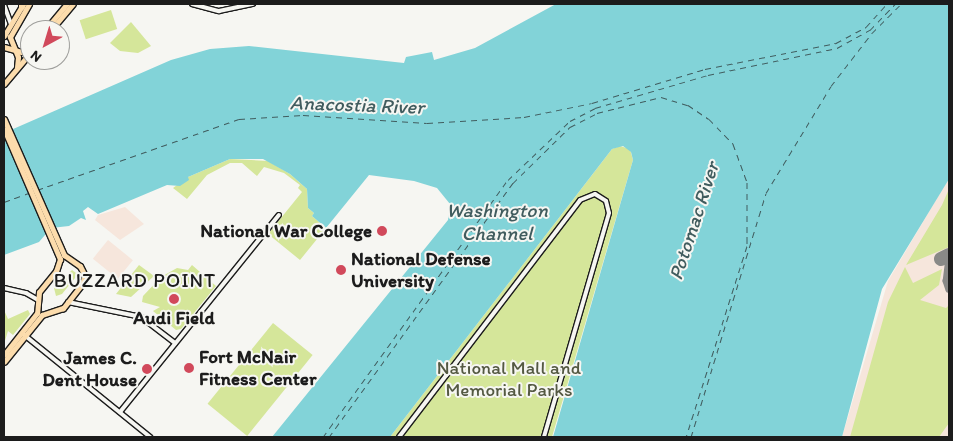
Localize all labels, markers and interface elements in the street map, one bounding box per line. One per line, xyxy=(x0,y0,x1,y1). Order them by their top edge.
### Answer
north arrow xyxy=(20,20,70,70)
text: N xyxy=(27,47,45,66)
water label: Anacostia River xyxy=(290,91,424,119)
water label: Potomac River xyxy=(664,159,724,283)
water label: Washington Channel xyxy=(446,199,548,246)
place label: National War College xyxy=(200,220,372,242)
marker: National War College xyxy=(376,225,388,237)
place label: National Defense University xyxy=(351,248,491,292)
marker: National Defense University xyxy=(335,264,347,276)
district label: BUZZARD POINT xyxy=(53,268,217,292)
marker: Audi Field xyxy=(168,293,180,305)
place label: Audi Field xyxy=(133,307,215,329)
place label: Fort McNair Fitness Center xyxy=(199,346,317,390)
place label: James C. Dent House xyxy=(42,347,137,391)
park label: National Mall and Memorial Parks xyxy=(437,357,581,401)
marker: Fort McNair Fitness Center xyxy=(183,362,195,374)
marker: James C. Dent House xyxy=(141,363,153,375)

